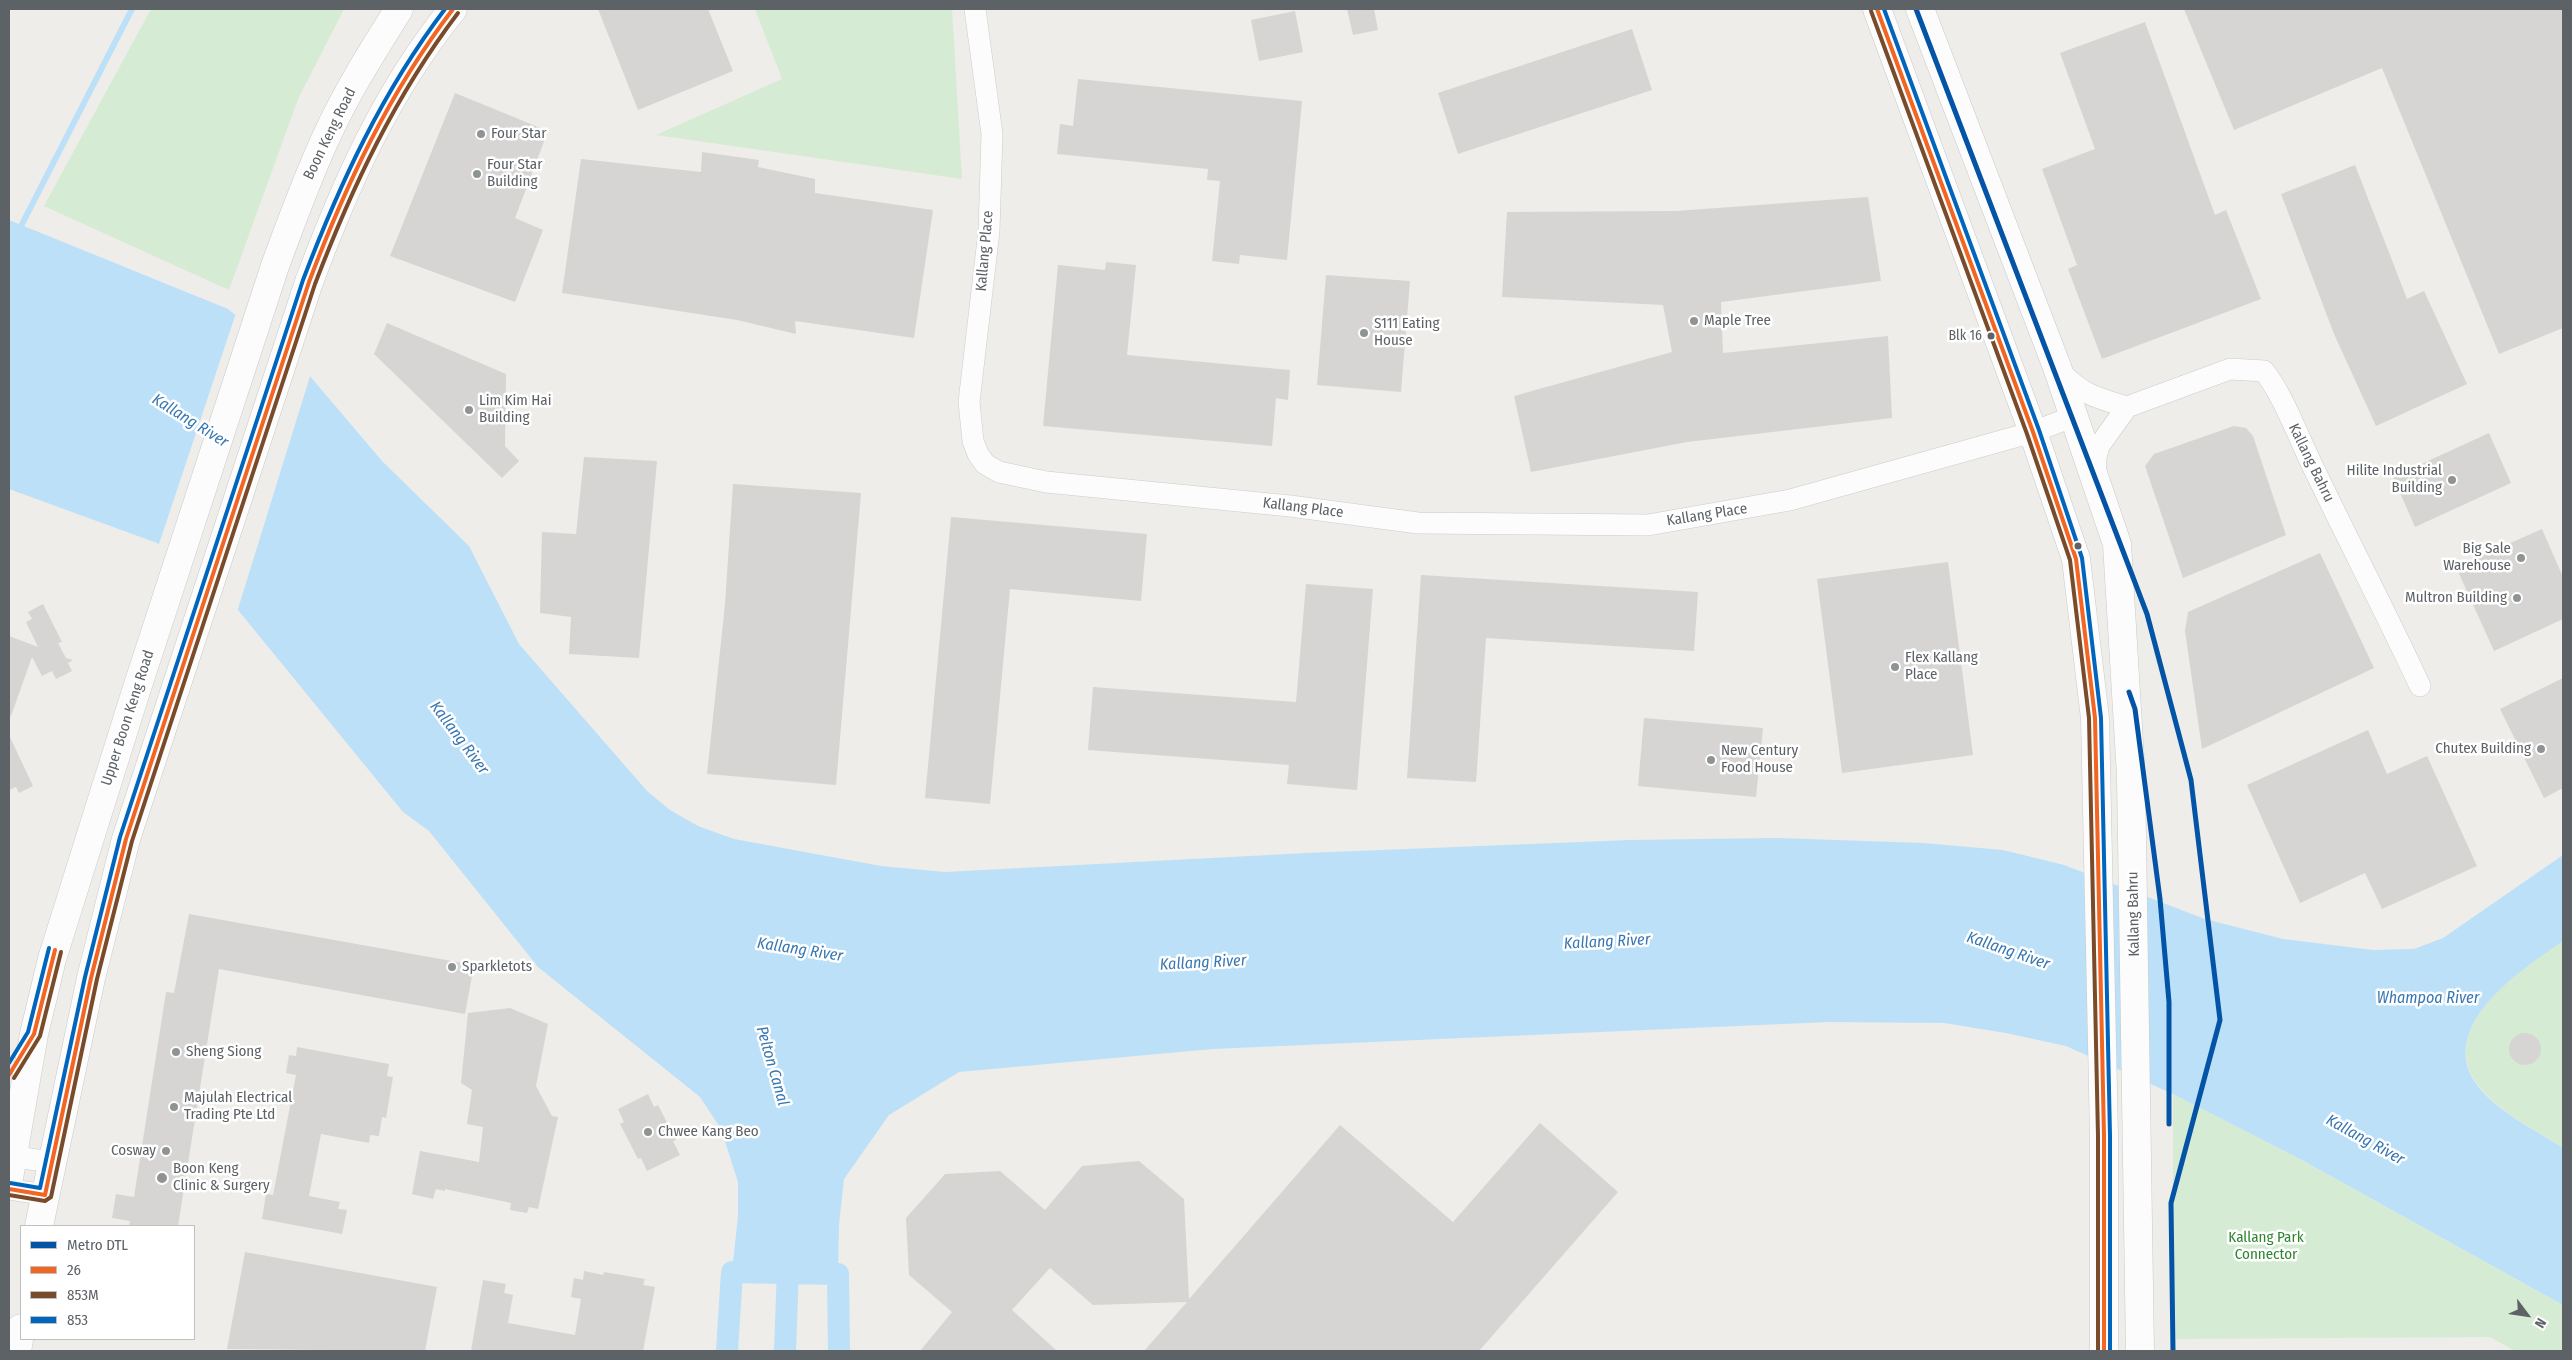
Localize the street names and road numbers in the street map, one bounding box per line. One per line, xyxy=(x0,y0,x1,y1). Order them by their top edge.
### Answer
street label: Boon Keng Road xyxy=(300,85,360,183)
street label: Kallang Place xyxy=(972,210,998,292)
street label: Kallang Bahru xyxy=(2284,421,2338,505)
street label: Kallang Place xyxy=(1262,494,1344,522)
street label: Kallang Place xyxy=(1666,500,1748,530)
street label: Upper Boon Keng Road xyxy=(98,648,158,788)
street label: Kallang Bahru xyxy=(2124,871,2144,957)

